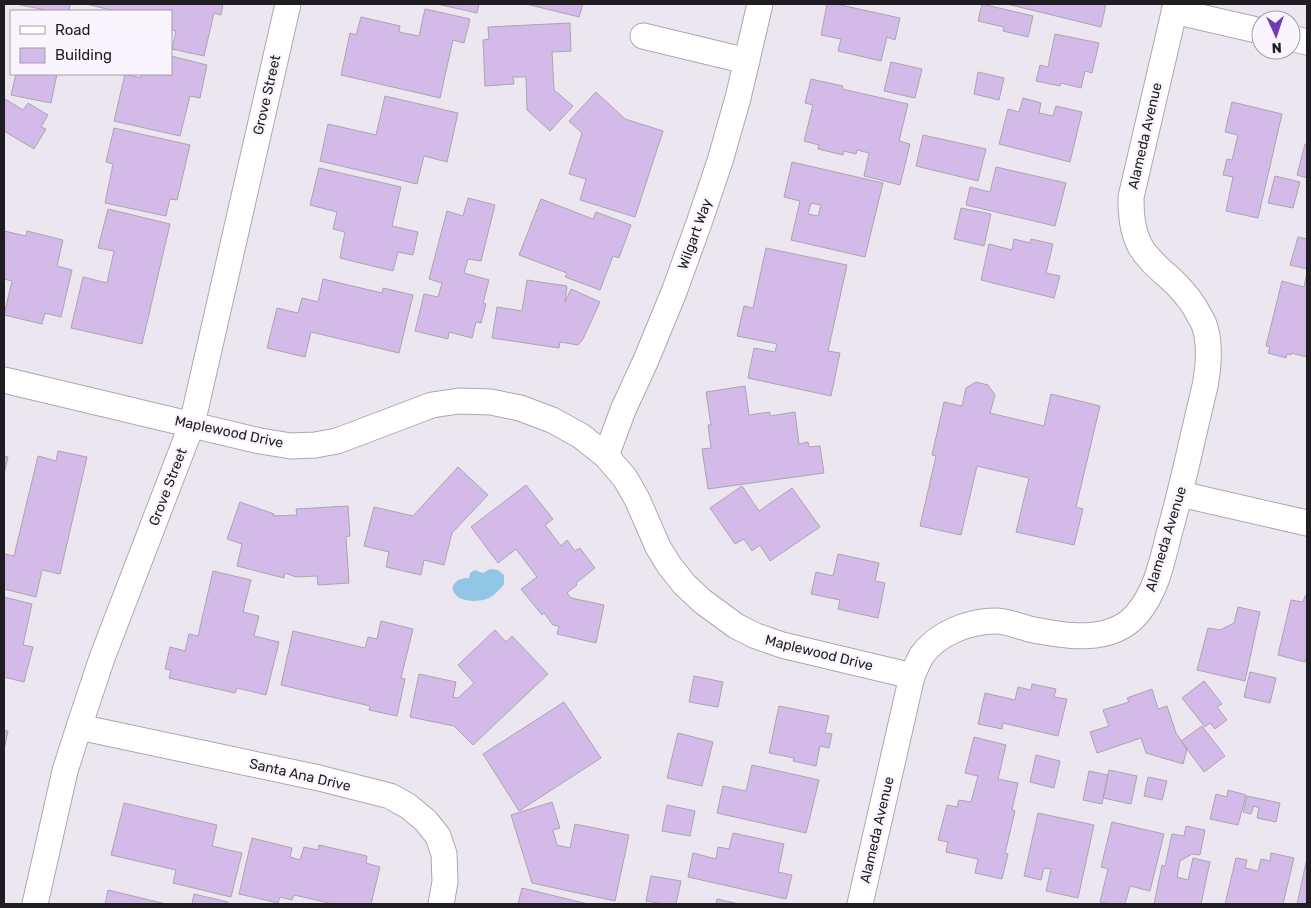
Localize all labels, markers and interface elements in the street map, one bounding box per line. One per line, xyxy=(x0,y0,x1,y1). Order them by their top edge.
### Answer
legend xyxy=(10,10,172,75)
north arrow xyxy=(1251,10,1301,60)
text: Road xyxy=(55,21,91,39)
text: N xyxy=(1271,39,1282,56)
text: Building xyxy=(55,46,112,64)
street label: Grove Street xyxy=(250,53,285,137)
street label: Alameda Avenue xyxy=(1124,81,1166,191)
street label: Wilgart Way xyxy=(674,196,716,272)
street label: Maplewood Drive xyxy=(173,412,285,452)
street label: Grove Street xyxy=(145,445,191,528)
street label: Alameda Avenue xyxy=(1142,484,1190,594)
street label: Maplewood Drive xyxy=(763,631,875,675)
street label: Santa Ana Drive xyxy=(248,755,353,795)
street label: Alameda Avenue xyxy=(856,775,898,885)

